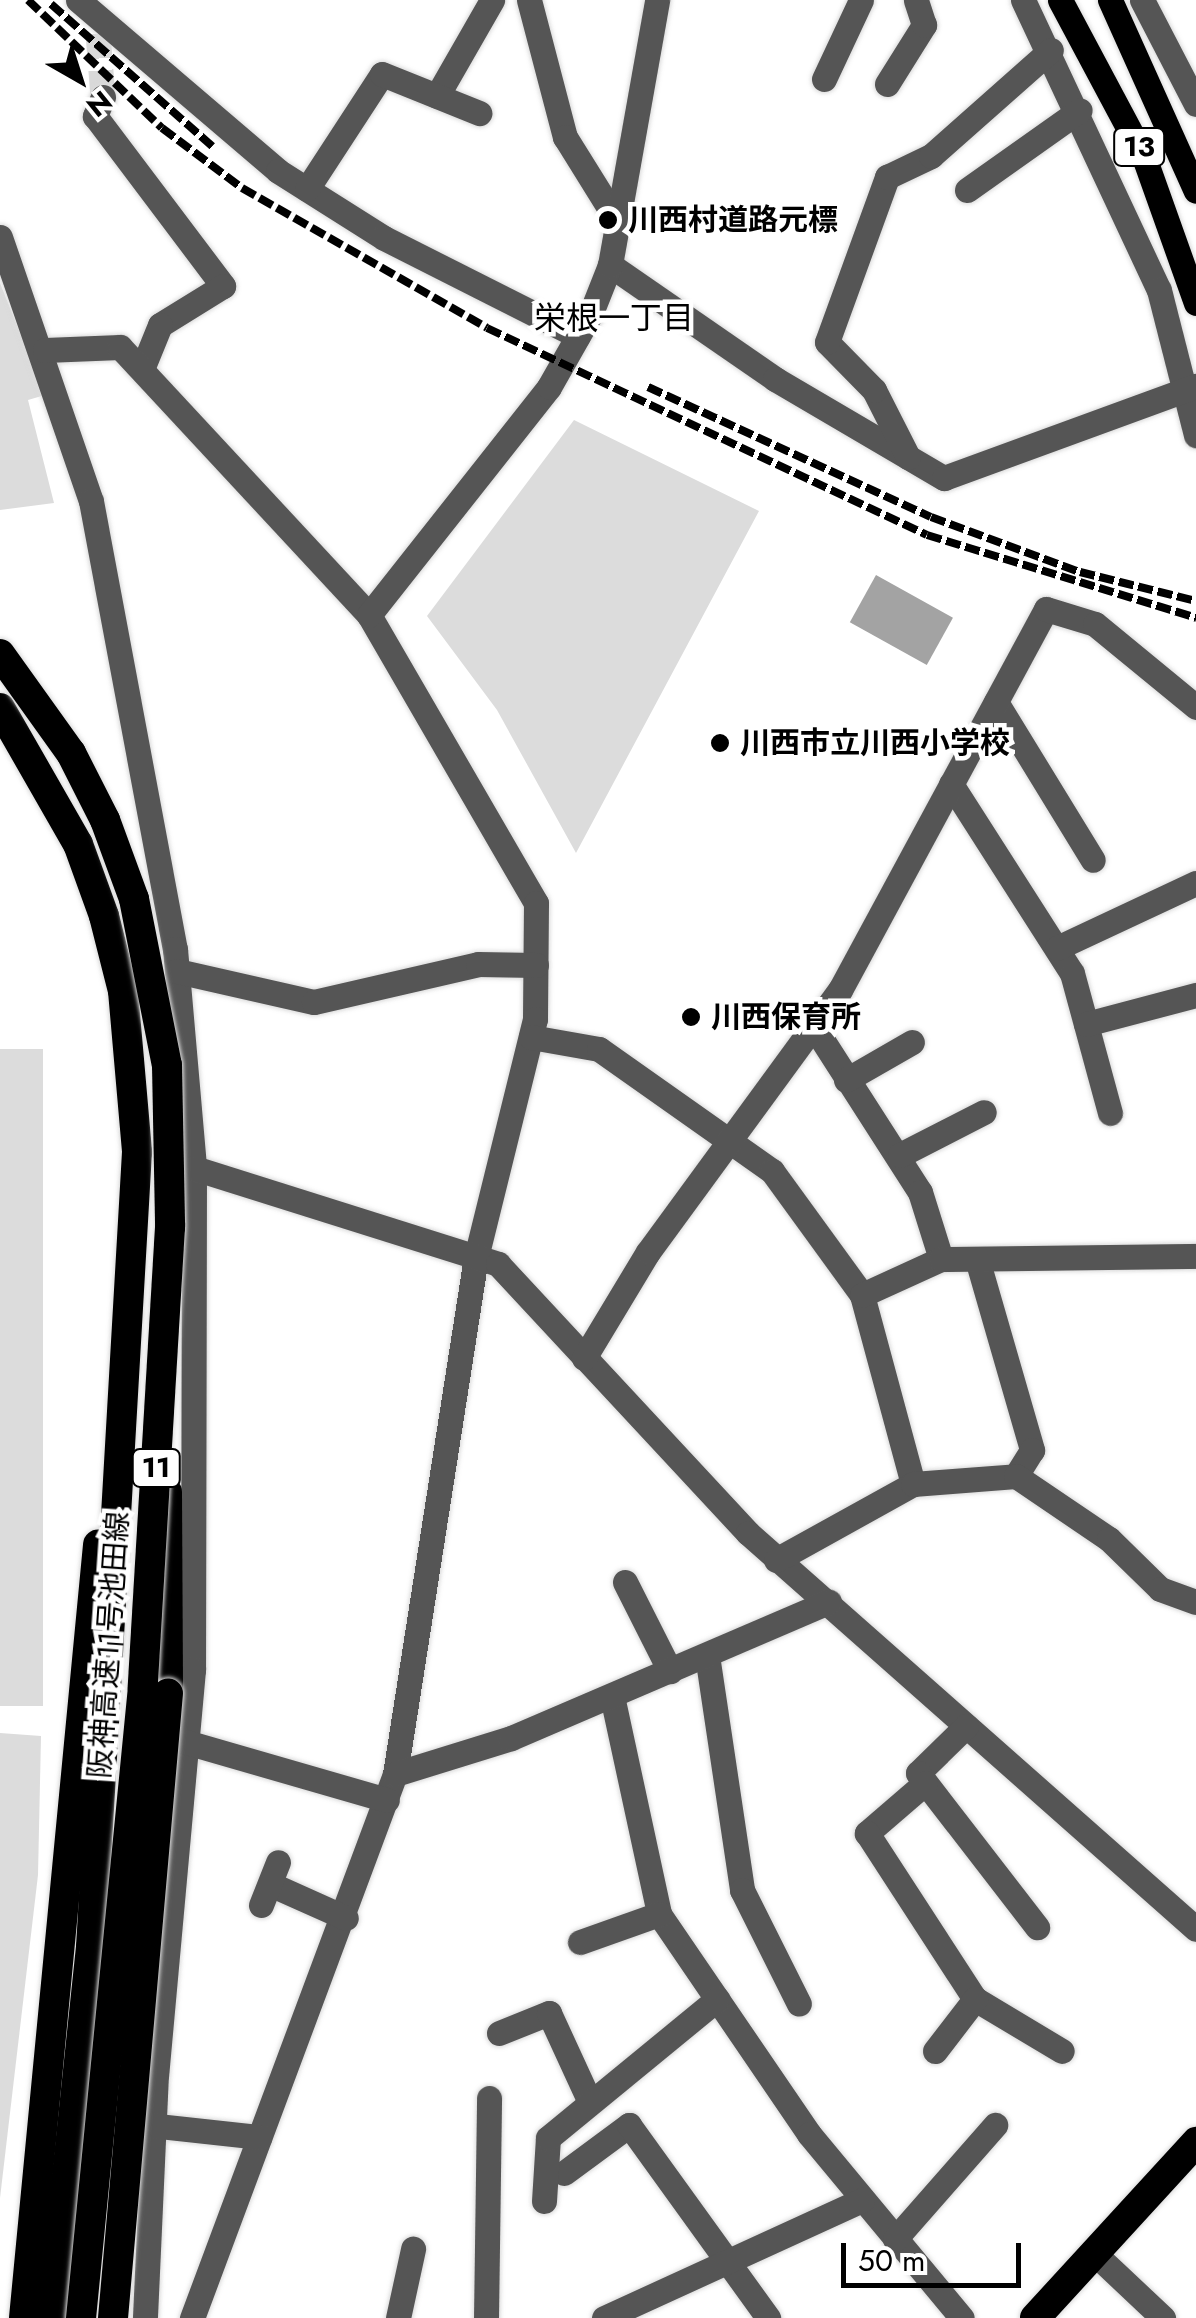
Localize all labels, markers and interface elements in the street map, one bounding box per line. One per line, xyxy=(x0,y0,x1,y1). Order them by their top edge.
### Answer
north arrow xyxy=(30,30,130,130)
text: N xyxy=(78,81,121,127)
road number: 13 xyxy=(1112,124,1166,170)
place label: 川西村道路元標 xyxy=(628,202,838,238)
marker: 川西村道路元標 xyxy=(597,209,619,231)
district label: 栄根一丁目 xyxy=(534,299,694,337)
place label: 川西市立川西小学校 xyxy=(740,725,1010,761)
marker: 川西市立川西小学校 xyxy=(709,732,731,754)
place label: 川西保育所 xyxy=(711,999,861,1035)
marker: 川西保育所 xyxy=(680,1006,702,1028)
road number: 11 xyxy=(131,1445,181,1491)
street label: 阪神高速11号池田線 xyxy=(82,1511,136,1779)
scale bar xyxy=(846,2223,1026,2285)
text: 50 m xyxy=(858,2239,925,2282)

